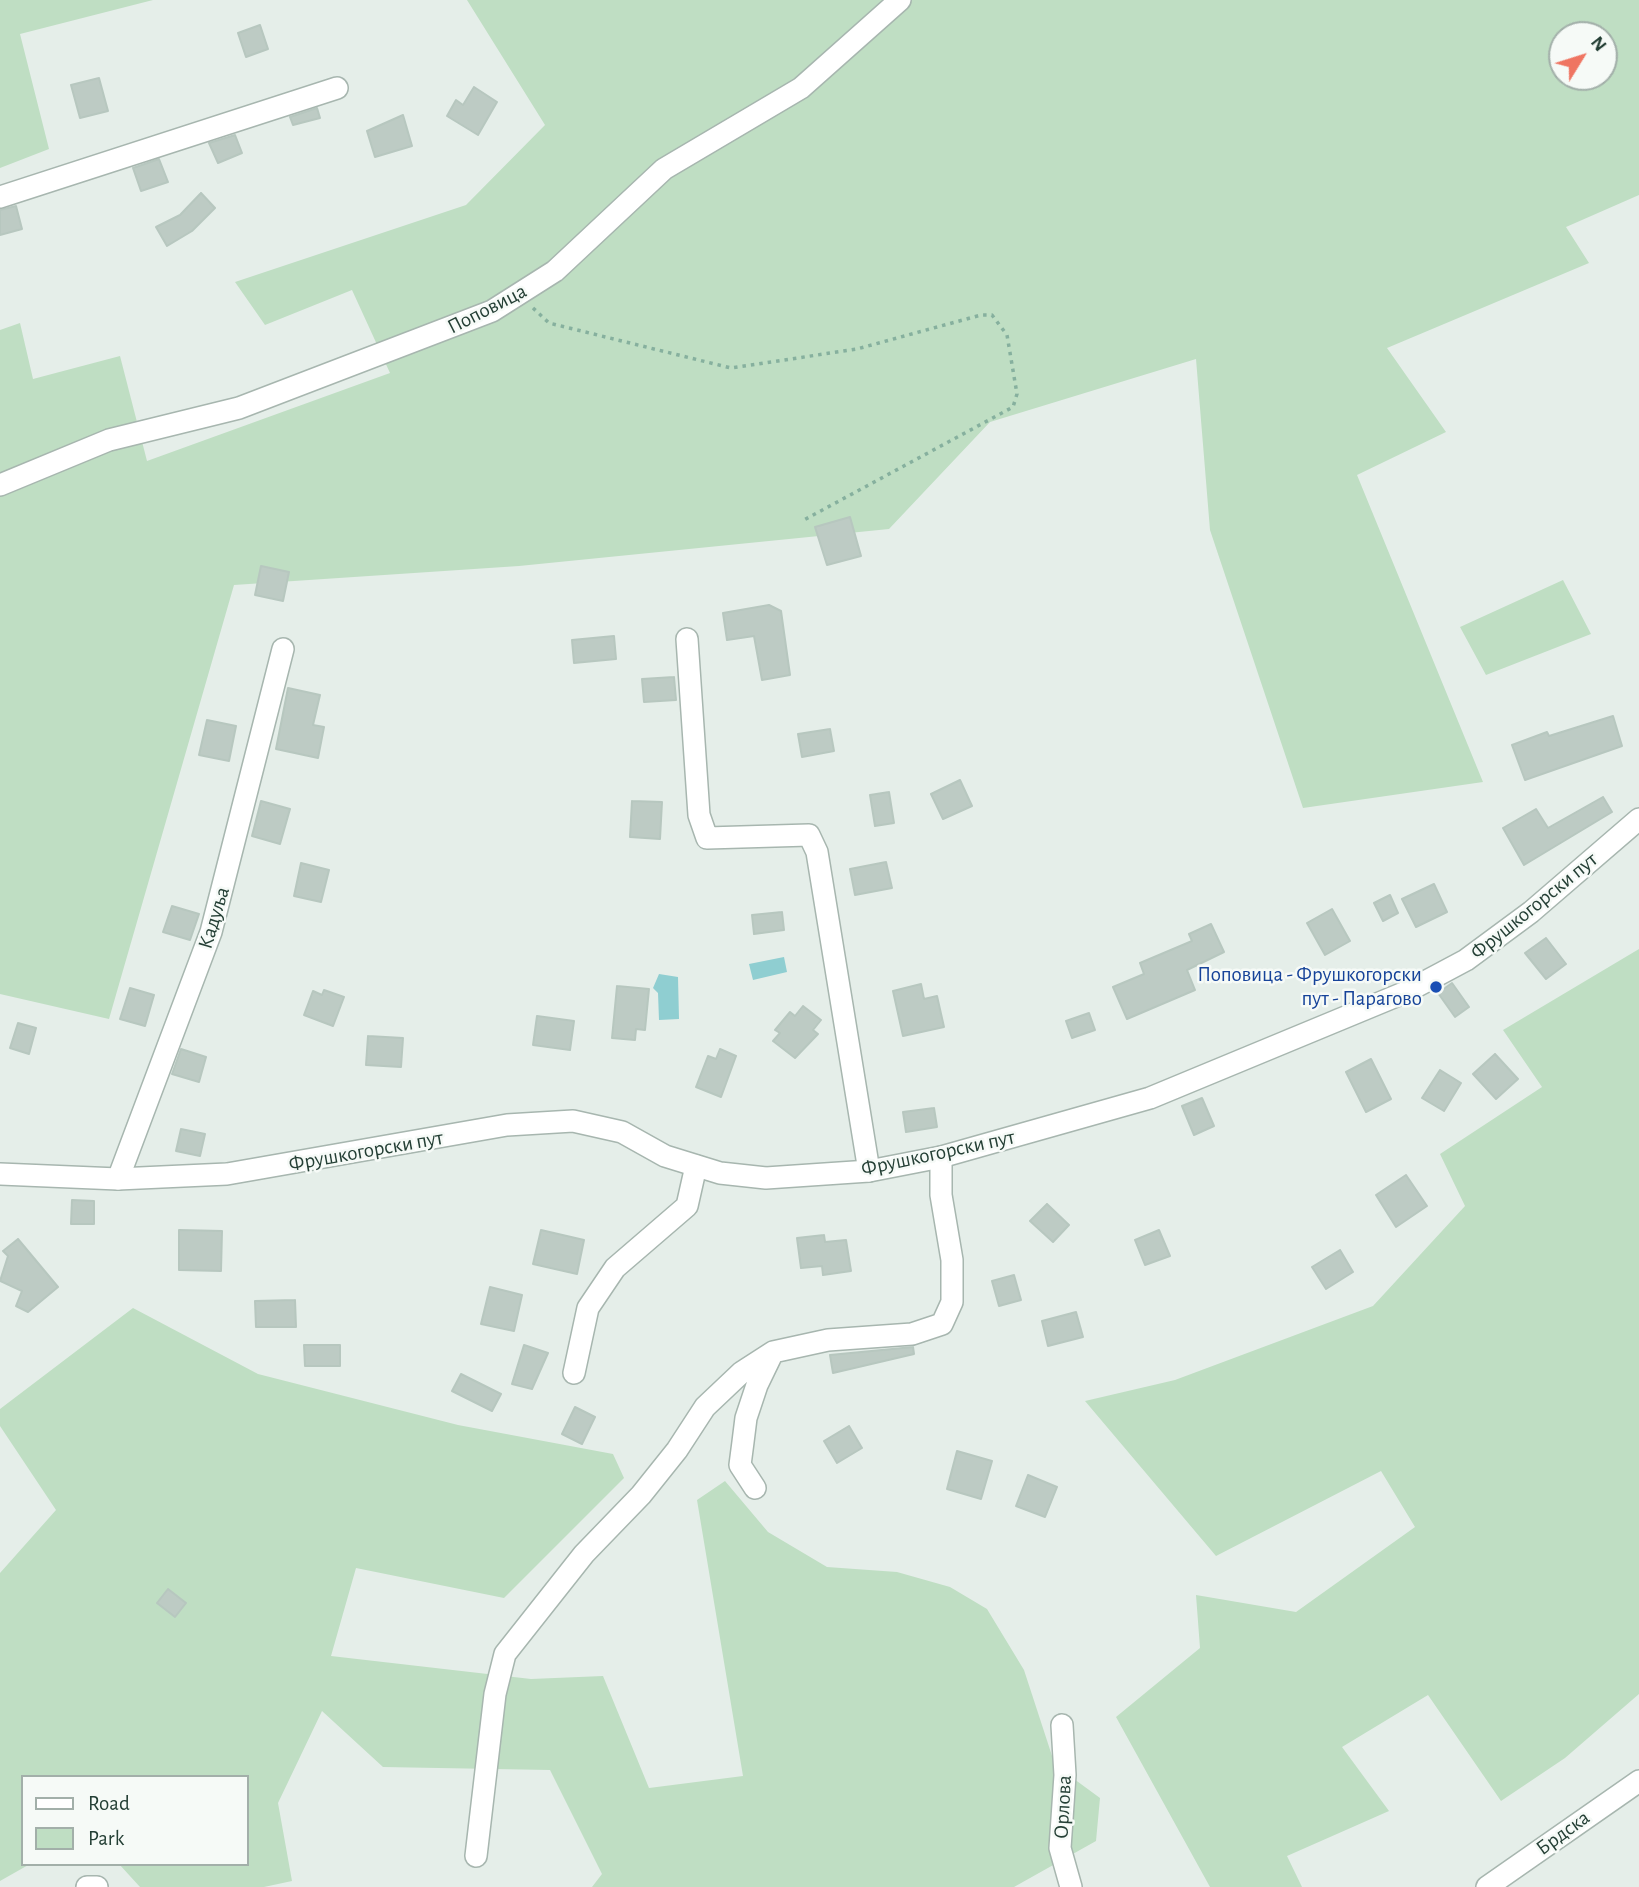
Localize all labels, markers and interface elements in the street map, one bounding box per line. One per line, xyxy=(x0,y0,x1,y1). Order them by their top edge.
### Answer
north arrow xyxy=(1548,21,1618,91)
text: N xyxy=(1587,33,1610,55)
street label: Поповица xyxy=(443,278,531,340)
street label: Фрушкогорски пут xyxy=(1465,847,1603,965)
street label: Кадуља xyxy=(193,884,235,952)
place label: Поповица - Фрушкогорски пут - Парагово xyxy=(1197,962,1422,1012)
marker: Поповица - Фрушкогорски пут - Парагово xyxy=(1428,979,1444,995)
street label: Фрушкогорски пут xyxy=(859,1124,1017,1182)
street label: Фрушкогорски пут xyxy=(287,1125,445,1177)
legend xyxy=(21,1775,248,1866)
street label: Орлова xyxy=(1049,1775,1077,1839)
text: Road xyxy=(88,1793,130,1814)
street label: Брдска xyxy=(1531,1805,1595,1861)
text: Park xyxy=(88,1828,124,1849)

